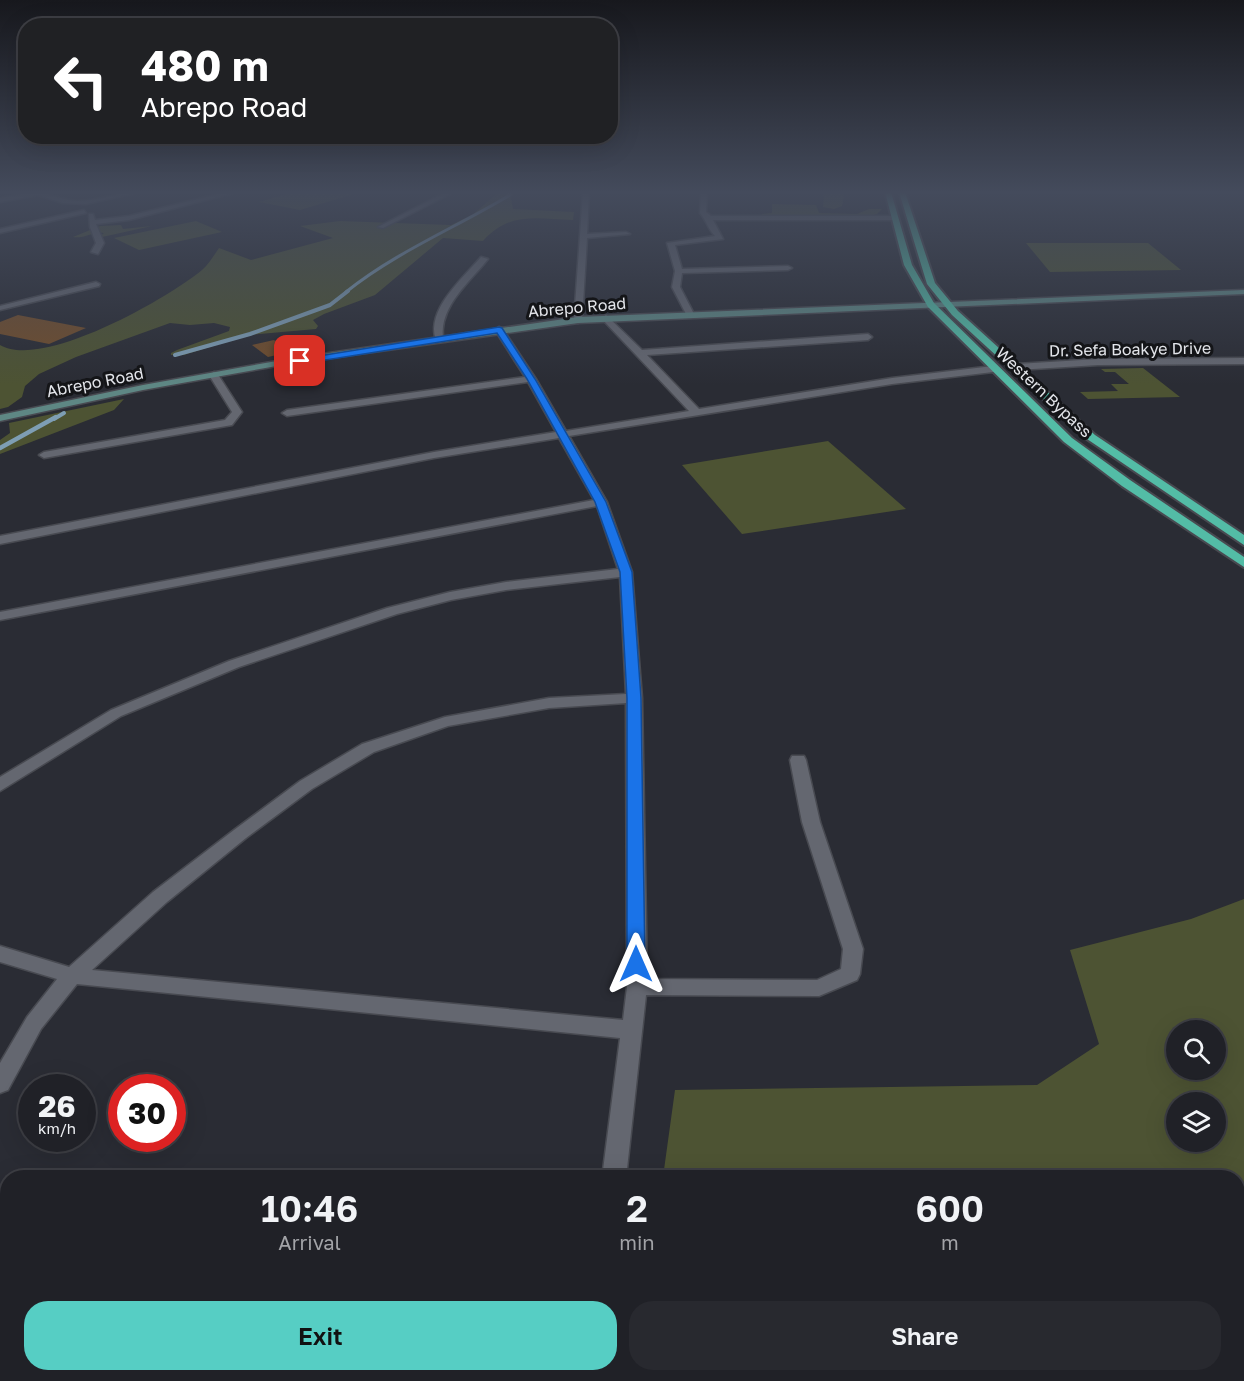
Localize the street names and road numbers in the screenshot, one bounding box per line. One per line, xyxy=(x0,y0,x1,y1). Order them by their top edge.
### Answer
street label: Abrepo Road xyxy=(527,293,627,321)
street label: Dr. Sefa Boakye Drive xyxy=(1049,338,1211,360)
street label: Western Bypass xyxy=(992,343,1096,441)
street label: Abrepo Road xyxy=(45,363,145,401)

